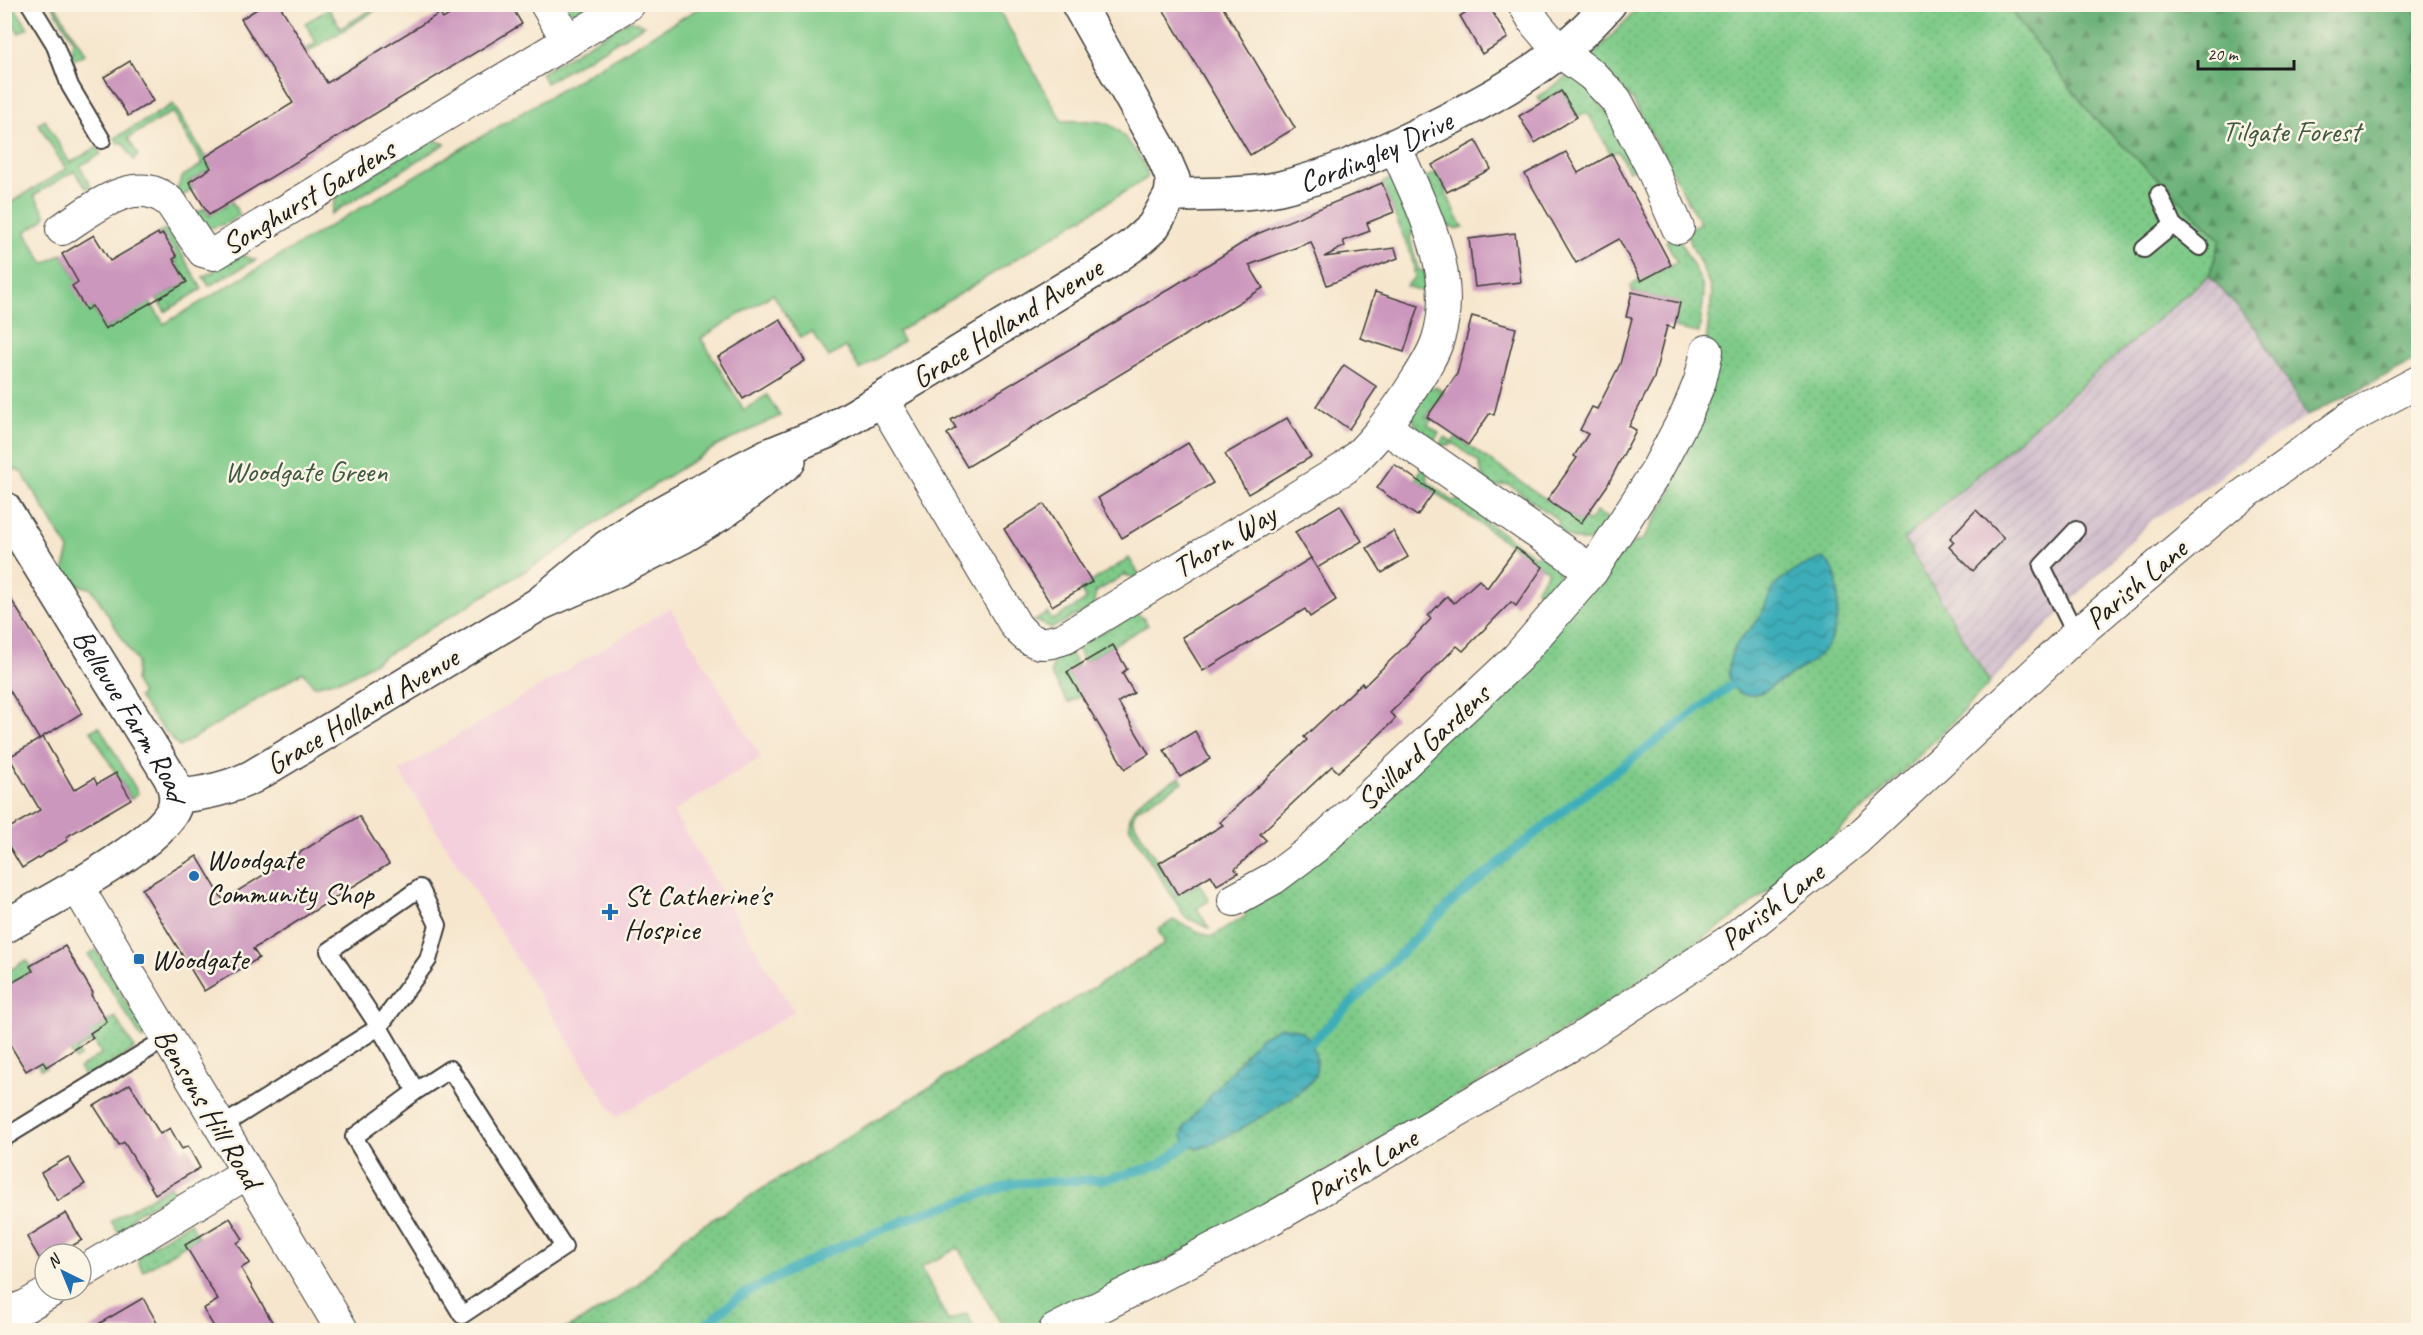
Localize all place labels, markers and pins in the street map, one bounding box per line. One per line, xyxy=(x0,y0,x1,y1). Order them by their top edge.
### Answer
place label: Woodgate Community Shop xyxy=(206,840,375,912)
marker: Woodgate Community Shop xyxy=(187,869,201,883)
place label: St Catherine's Hospice xyxy=(624,876,773,948)
marker: St Catherine's Hospice xyxy=(601,903,619,921)
place label: Woodgate xyxy=(151,940,250,978)
marker: Woodgate xyxy=(132,952,146,966)

